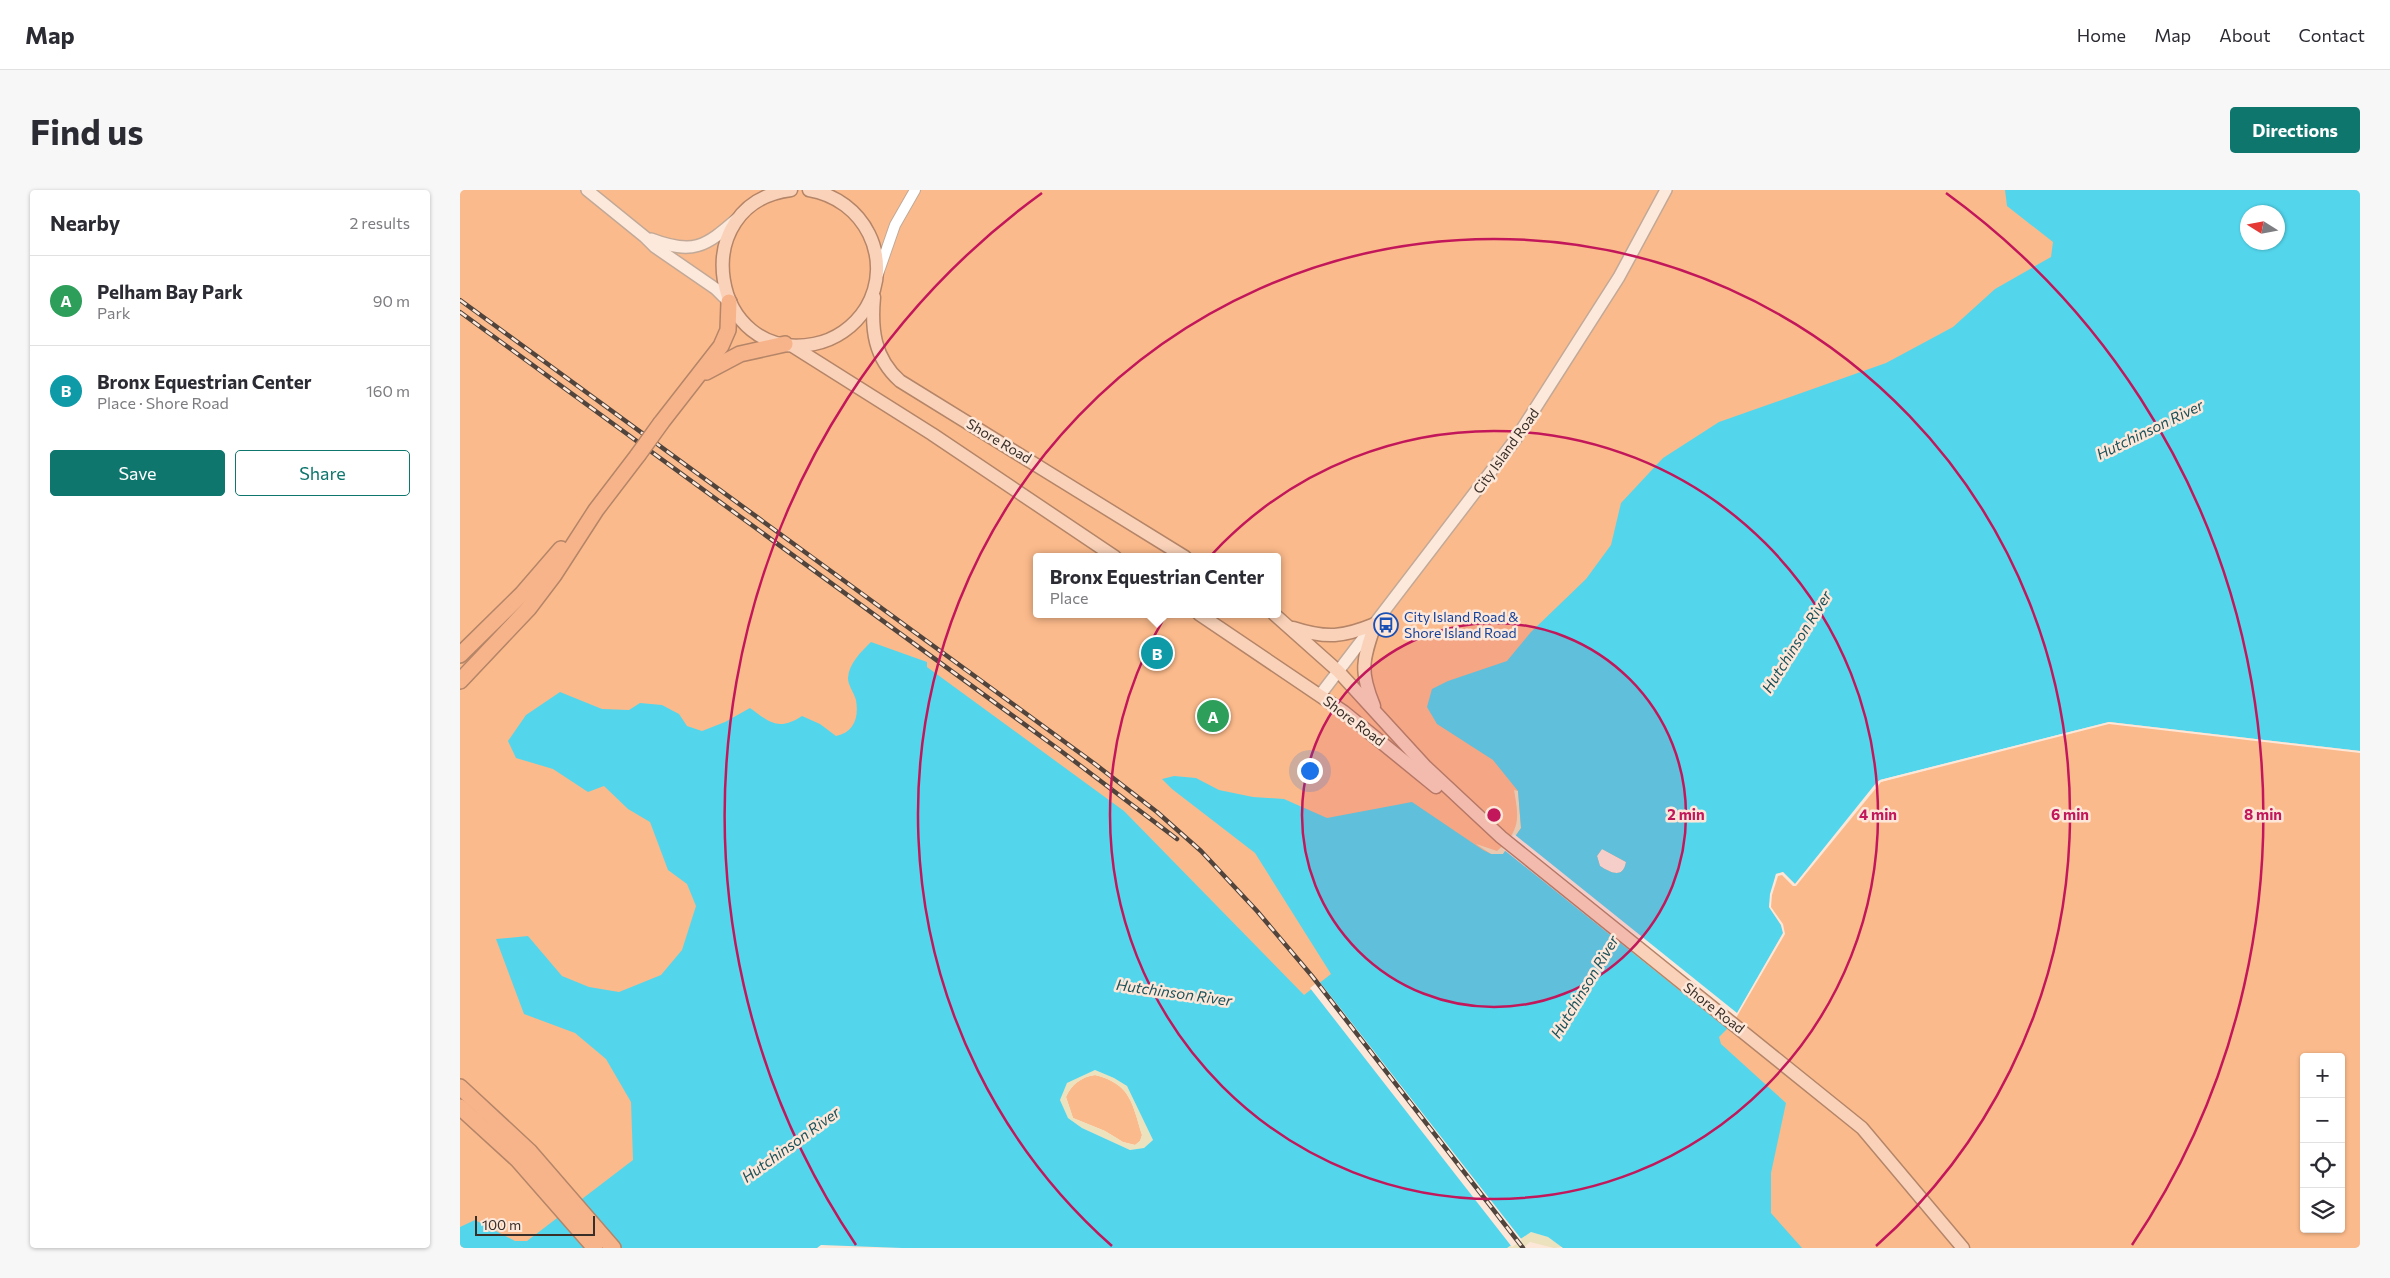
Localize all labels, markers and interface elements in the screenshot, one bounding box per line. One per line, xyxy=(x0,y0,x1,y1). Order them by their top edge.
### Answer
text: Map xyxy=(25,20,75,49)
text: Home xyxy=(2077,24,2126,46)
text: Map xyxy=(2154,24,2191,46)
text: About xyxy=(2219,24,2271,46)
text: Contact xyxy=(2299,24,2365,46)
button: Directions xyxy=(2230,107,2360,153)
text: Find us xyxy=(30,109,144,152)
north arrow xyxy=(2240,205,2285,250)
text: Nearby xyxy=(50,210,120,235)
text: 2 results xyxy=(349,213,410,232)
text: Pelham Bay Park xyxy=(97,280,243,303)
text: A xyxy=(60,291,72,310)
text: 90 m xyxy=(373,291,410,310)
text: Park xyxy=(97,303,130,322)
text: Bronx Equestrian Center xyxy=(97,370,312,393)
text: B xyxy=(61,381,71,400)
text: 160 m xyxy=(366,381,410,400)
text: Place · Shore Road xyxy=(97,393,229,412)
water label: Hutchinson River xyxy=(2093,395,2207,463)
street label: City Island Road xyxy=(1469,405,1542,497)
street label: Shore Road xyxy=(964,415,1035,467)
button: Save xyxy=(50,450,225,496)
button: Share xyxy=(235,450,410,496)
popup xyxy=(1033,553,1281,618)
text: Bronx Equestrian Center xyxy=(1050,565,1264,588)
water label: Hutchinson River xyxy=(1758,586,1835,696)
text: Place xyxy=(1050,588,1089,607)
place label: City Island Road & Shore Island Road xyxy=(1404,608,1519,641)
bus stop icon: City Island Road & Shore Island Road xyxy=(1373,612,1399,638)
pin: B xyxy=(1141,634,1173,672)
street label: Shore Road xyxy=(1320,692,1388,749)
pin: A xyxy=(1197,697,1229,735)
your location xyxy=(1297,758,1323,784)
text: 2 min xyxy=(1667,805,1705,823)
text: 4 min xyxy=(1859,805,1897,823)
text: 6 min xyxy=(2051,805,2089,823)
text: 8 min xyxy=(2244,805,2282,823)
centre of rings xyxy=(1485,806,1503,824)
water label: Hutchinson River xyxy=(1546,931,1622,1041)
water label: Hutchinson River xyxy=(1115,975,1234,1009)
street label: Shore Road xyxy=(1680,979,1748,1037)
map controls xyxy=(2300,1053,2345,1233)
button: + xyxy=(2300,1053,2345,1098)
button: − xyxy=(2300,1098,2345,1143)
water label: Hutchinson River xyxy=(738,1102,844,1186)
button: locate xyxy=(2300,1143,2345,1188)
button: layers xyxy=(2300,1188,2345,1233)
scale bar xyxy=(475,1213,595,1236)
text: 100 m xyxy=(482,1216,521,1233)

